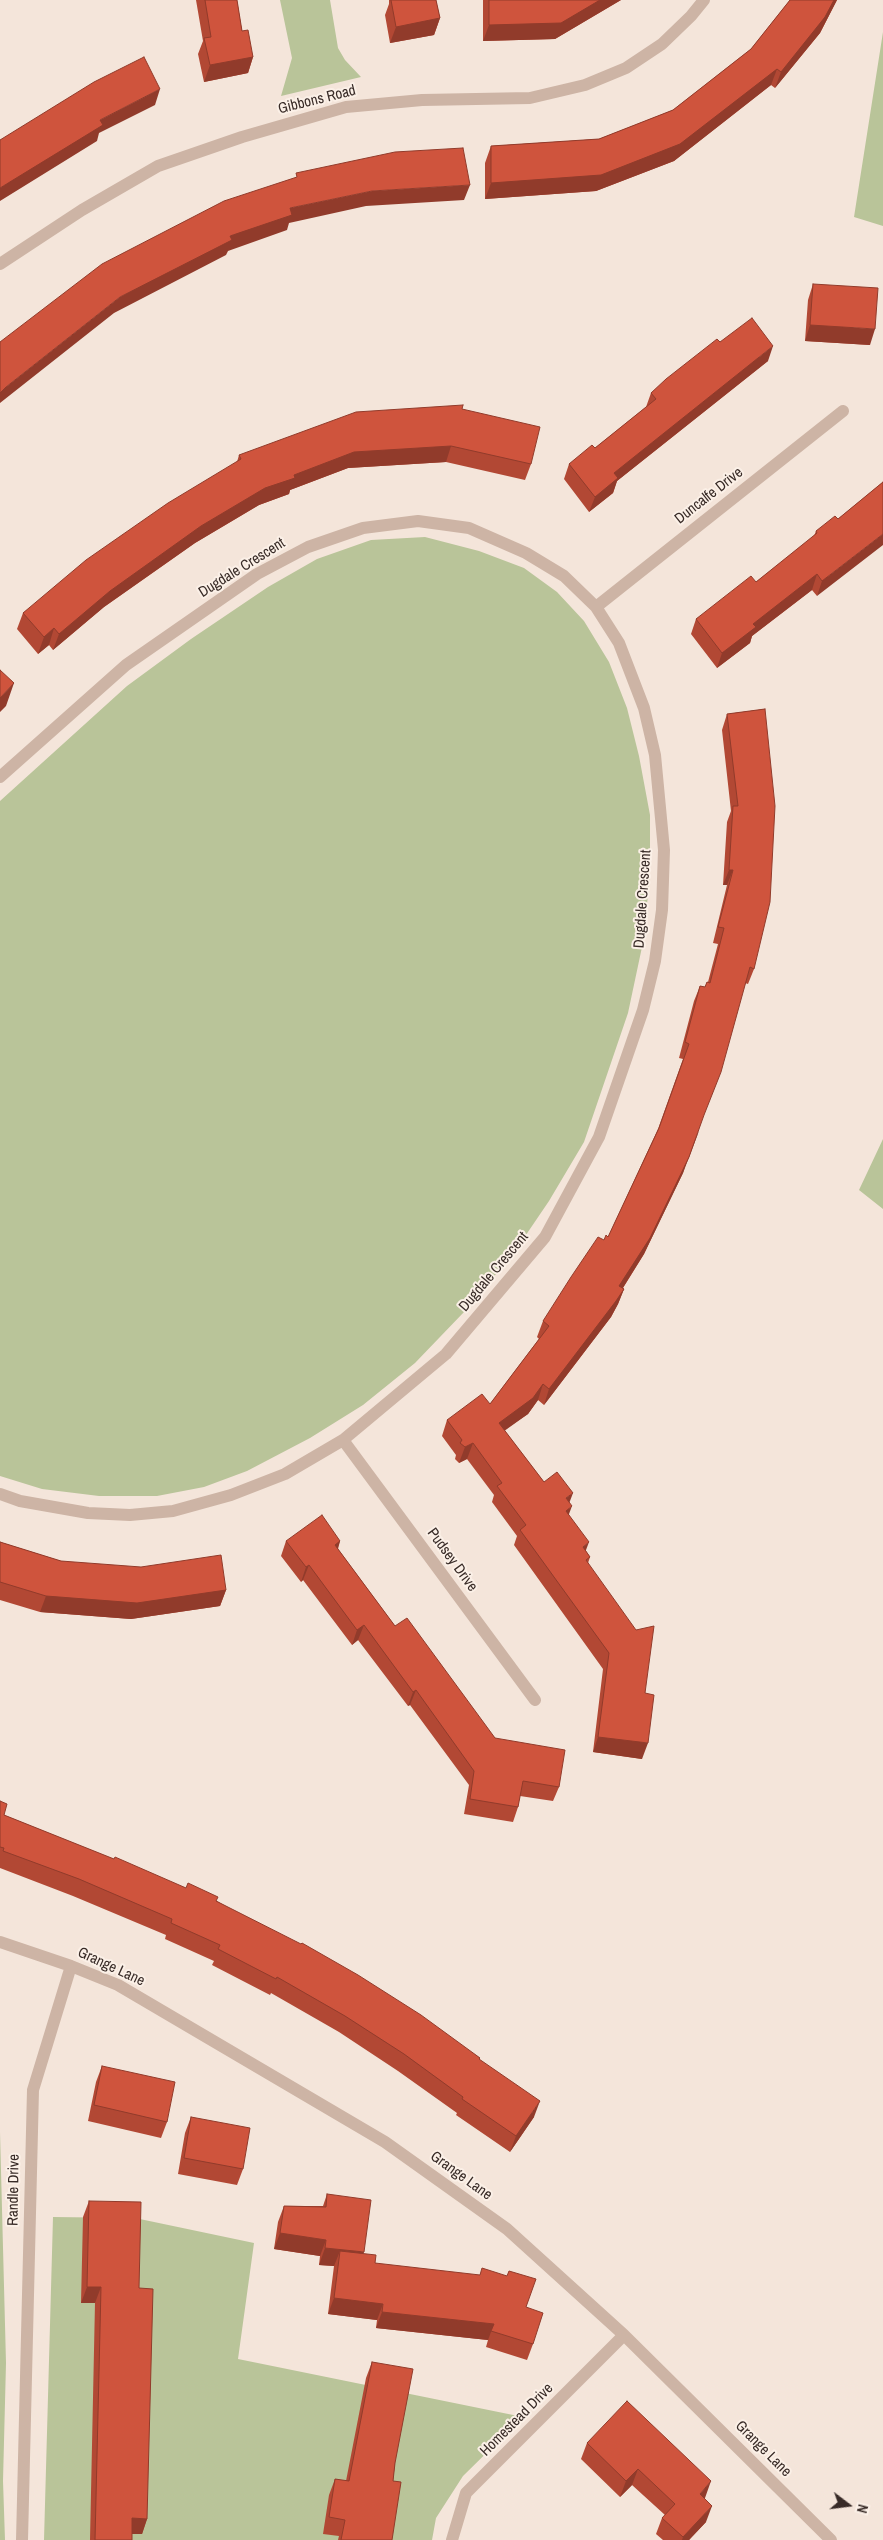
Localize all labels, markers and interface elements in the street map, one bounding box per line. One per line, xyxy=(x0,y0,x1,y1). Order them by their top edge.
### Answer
street label: Gibbons Road xyxy=(276,82,358,118)
street label: Duncalfe Drive xyxy=(671,464,747,528)
street label: Dugdale Crescent xyxy=(195,534,289,602)
street label: Dugdale Crescent xyxy=(631,849,655,949)
street label: Dugdale Crescent xyxy=(455,1229,533,1315)
street label: Pudsey Drive xyxy=(423,1525,481,1595)
street label: Grange Lane xyxy=(75,1944,147,1990)
street label: Grange Lane xyxy=(427,2148,495,2204)
street label: Randle Drive xyxy=(4,2154,24,2226)
street label: Homestead Drive xyxy=(477,2380,557,2460)
street label: Grange Lane xyxy=(731,2417,795,2481)
north arrow xyxy=(823,2480,873,2530)
text: N xyxy=(853,2503,872,2515)

